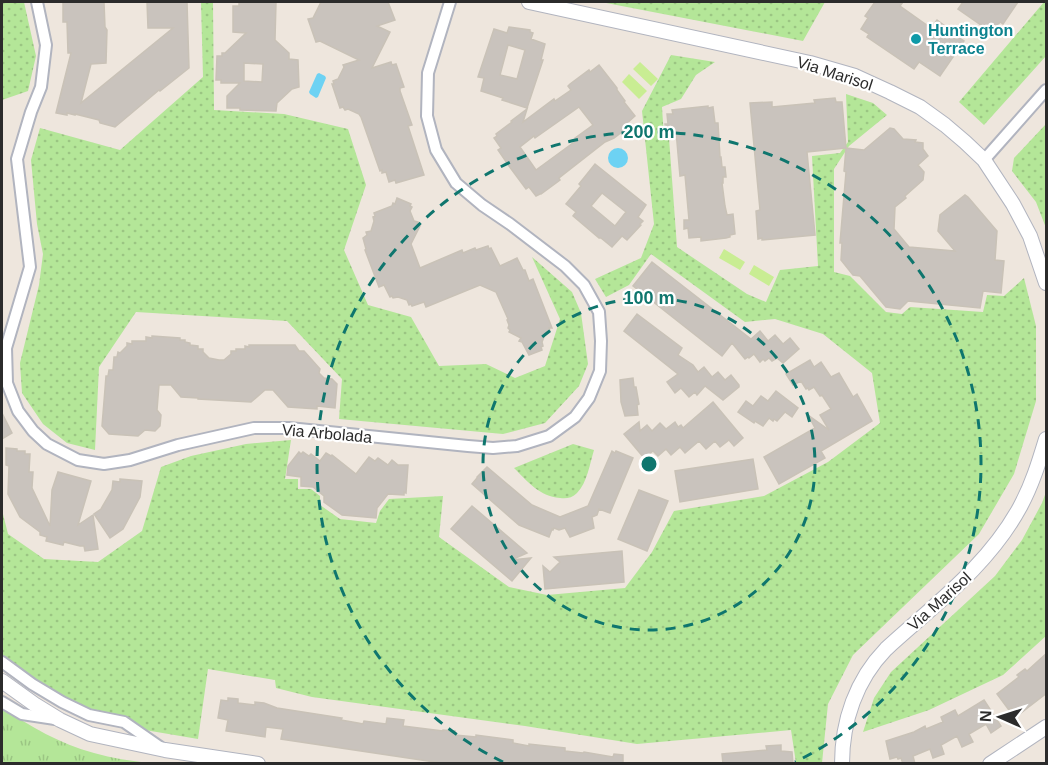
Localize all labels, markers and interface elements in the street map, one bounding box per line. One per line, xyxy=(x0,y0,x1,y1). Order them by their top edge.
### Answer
place label: Huntington Terrace xyxy=(928,22,1013,57)
marker: Huntington Terrace xyxy=(909,32,923,46)
street label: Via Marisol xyxy=(795,53,875,94)
text: 200 m xyxy=(623,122,675,142)
text: 100 m xyxy=(623,288,675,308)
street label: Via Arbolada xyxy=(281,421,373,446)
centre of rings xyxy=(639,454,659,474)
street label: Via Marisol xyxy=(904,569,974,634)
north arrow xyxy=(970,687,1030,747)
text: N xyxy=(977,710,994,722)

